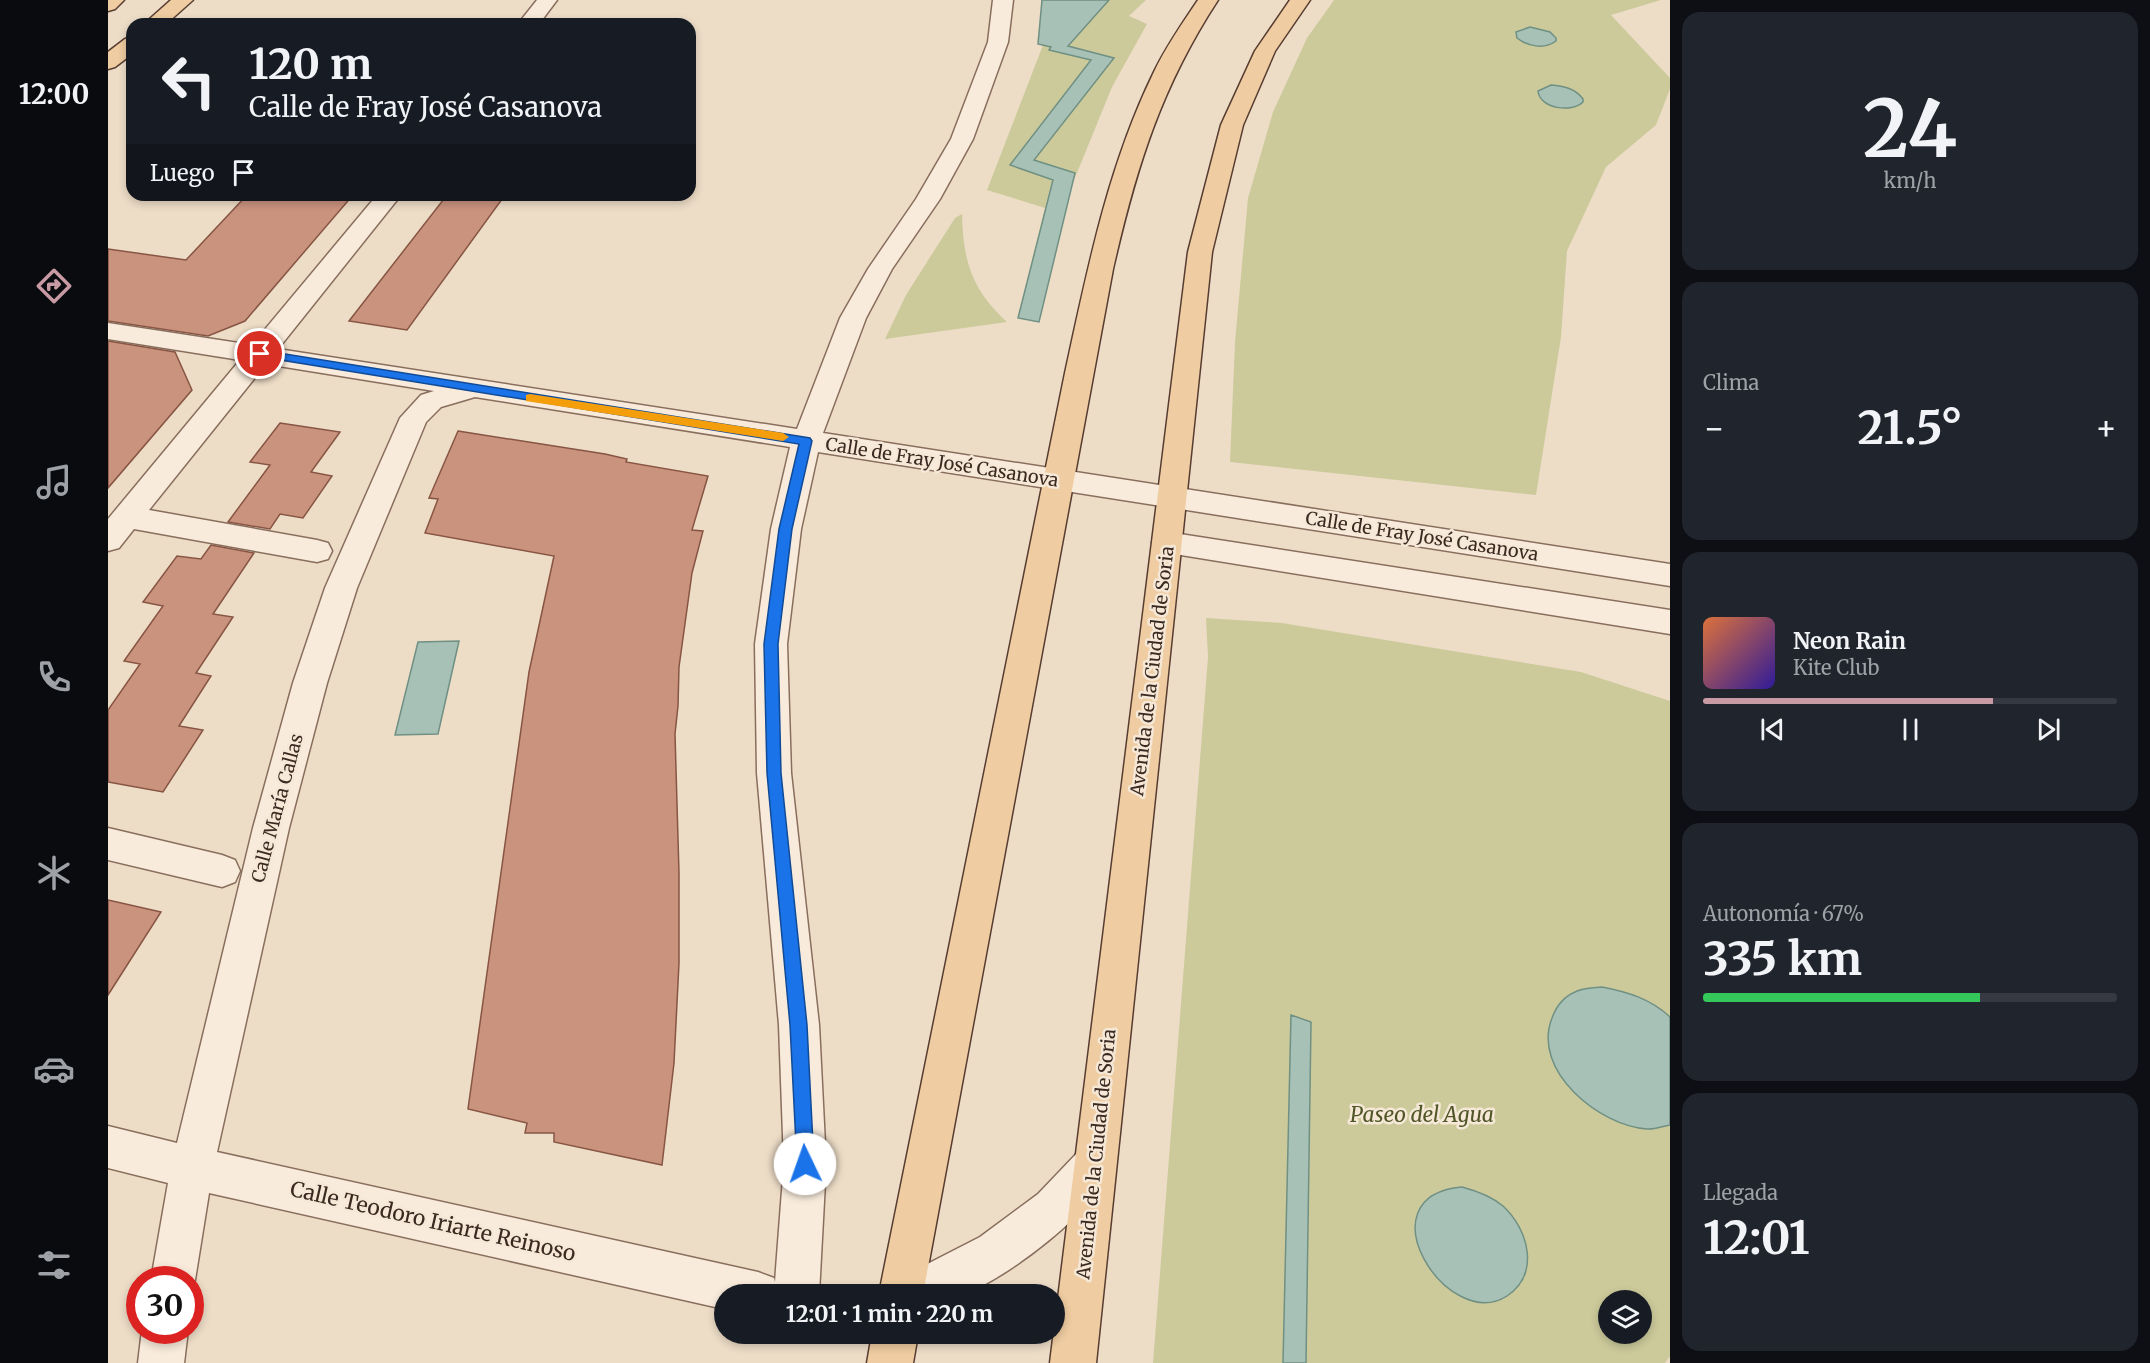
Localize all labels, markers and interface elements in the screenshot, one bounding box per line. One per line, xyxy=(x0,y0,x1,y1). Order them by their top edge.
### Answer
text: 120 m xyxy=(249,38,372,90)
icon: left xyxy=(150,42,228,120)
text: 12:00 xyxy=(19,77,89,111)
text: 24 xyxy=(1863,80,1957,178)
text: Calle de Fray José Casanova xyxy=(249,90,602,124)
icon: arrive xyxy=(227,156,260,189)
text: Luego xyxy=(150,159,215,187)
text: km/h xyxy=(1884,168,1936,193)
icon: directions xyxy=(33,265,75,307)
pin xyxy=(234,328,285,379)
icon: arrive xyxy=(243,337,276,370)
text: Clima xyxy=(1703,370,1759,395)
text: 21.5° xyxy=(1858,400,1962,456)
text: − xyxy=(1703,408,1725,449)
text: + xyxy=(2095,408,2117,449)
street label: Calle de Fray José Casanova xyxy=(824,432,1060,492)
icon: music xyxy=(33,461,75,503)
street label: Calle de Fray José Casanova xyxy=(1304,506,1540,566)
street label: Avenida de la Ciudad de Soria xyxy=(1125,544,1179,798)
text: Neon Rain xyxy=(1793,627,1906,655)
text: Kite Club xyxy=(1793,655,1879,680)
icon: phone xyxy=(33,656,75,698)
icon: previous xyxy=(1756,713,1789,746)
icon: pause xyxy=(1894,713,1927,746)
icon: next xyxy=(2032,713,2065,746)
street label: Calle María Callas xyxy=(246,731,308,885)
icon: climate xyxy=(33,852,75,894)
text: Autonomía · 67% xyxy=(1703,901,1864,926)
text: 335 km xyxy=(1703,931,1862,987)
street label: Avenida de la Ciudad de Soria xyxy=(1071,1027,1121,1281)
icon: car xyxy=(33,1048,75,1090)
park label: Paseo del Agua xyxy=(1350,1101,1494,1128)
position arrow xyxy=(773,1132,837,1196)
street label: Calle Teodoro Iriarte Reinoso xyxy=(288,1175,578,1267)
text: Llegada xyxy=(1703,1180,1778,1205)
text: 12:01 xyxy=(1703,1210,1810,1266)
icon: filters xyxy=(33,1244,75,1286)
speed limit sign: 30 xyxy=(126,1266,204,1344)
map controls xyxy=(1598,1290,1652,1344)
button: layers xyxy=(1598,1290,1652,1344)
text: 12:01 · 1 min · 220 m xyxy=(786,1300,993,1328)

